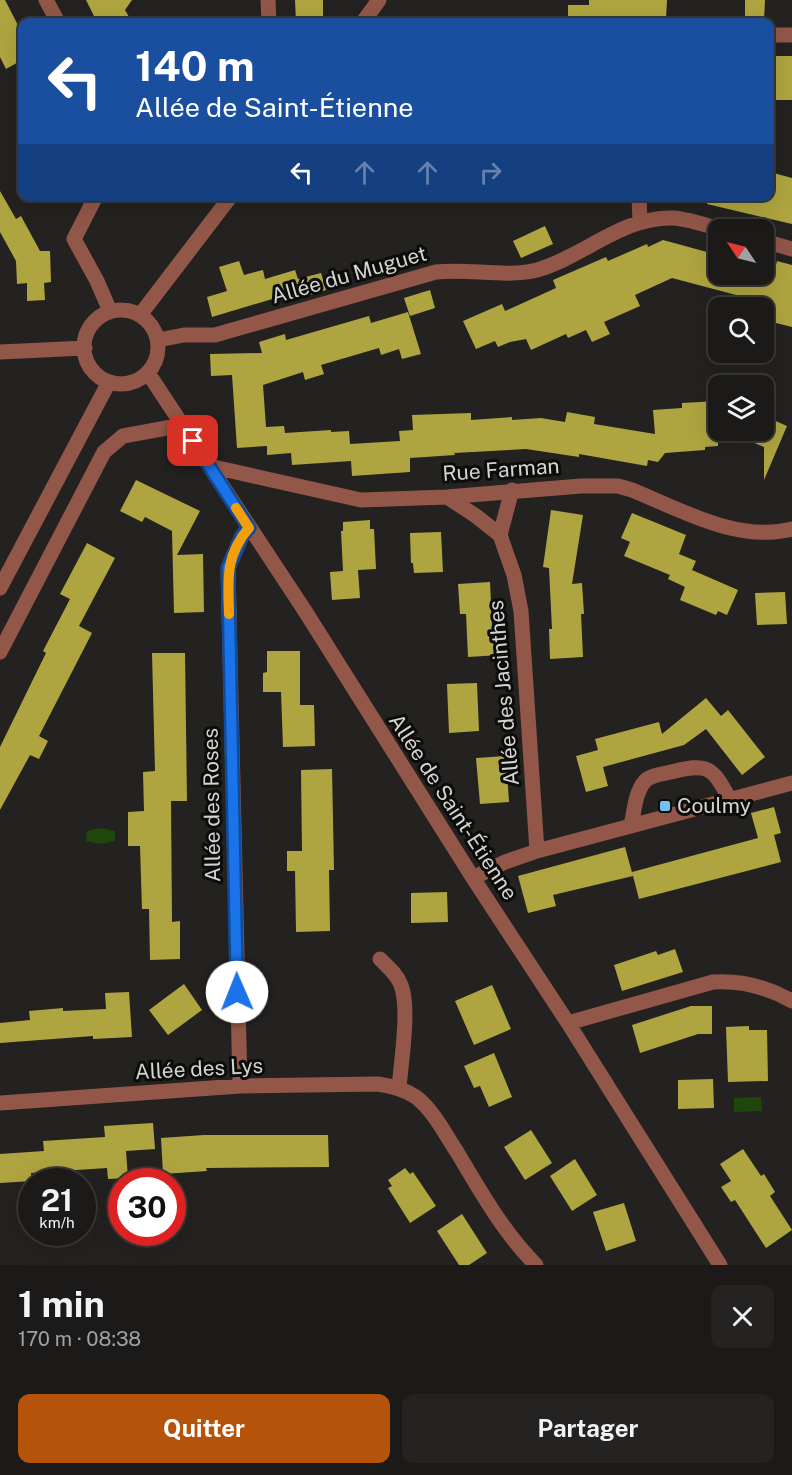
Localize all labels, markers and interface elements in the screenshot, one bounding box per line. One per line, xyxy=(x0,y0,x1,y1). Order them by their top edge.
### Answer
text: 140 m xyxy=(135,41,255,90)
icon: left xyxy=(36,42,114,120)
text: Allée de Saint-Étienne xyxy=(135,91,414,123)
icon: left xyxy=(285,156,318,189)
icon: ahead xyxy=(348,156,381,189)
icon: ahead xyxy=(411,156,444,189)
icon: right xyxy=(474,156,507,189)
north arrow xyxy=(708,219,774,285)
map controls xyxy=(708,219,774,441)
street label: Allée du Muguet xyxy=(268,240,429,309)
button: search xyxy=(708,297,774,363)
button: layers xyxy=(708,375,774,441)
pin xyxy=(167,415,218,466)
icon: arrive xyxy=(176,424,209,457)
street label: Rue Farman xyxy=(442,453,560,486)
street label: Allée des Jacinthes xyxy=(483,599,524,787)
street label: Allée de Saint-Étienne xyxy=(384,709,523,904)
street label: Allée des Roses xyxy=(198,728,225,882)
place label: Coulmy xyxy=(677,793,751,818)
marker: Coulmy xyxy=(658,799,672,813)
position arrow xyxy=(205,960,269,1024)
street label: Allée des Lys xyxy=(134,1053,264,1084)
speed limit sign: 30 xyxy=(108,1168,186,1246)
text: 21 xyxy=(41,1182,73,1218)
text: km/h xyxy=(39,1214,75,1231)
text: 1 min xyxy=(18,1283,105,1325)
button: close xyxy=(711,1285,774,1348)
text: 170 m · 08:38 xyxy=(18,1327,141,1351)
button: Quitter xyxy=(18,1394,390,1463)
button: Partager xyxy=(402,1394,774,1463)

